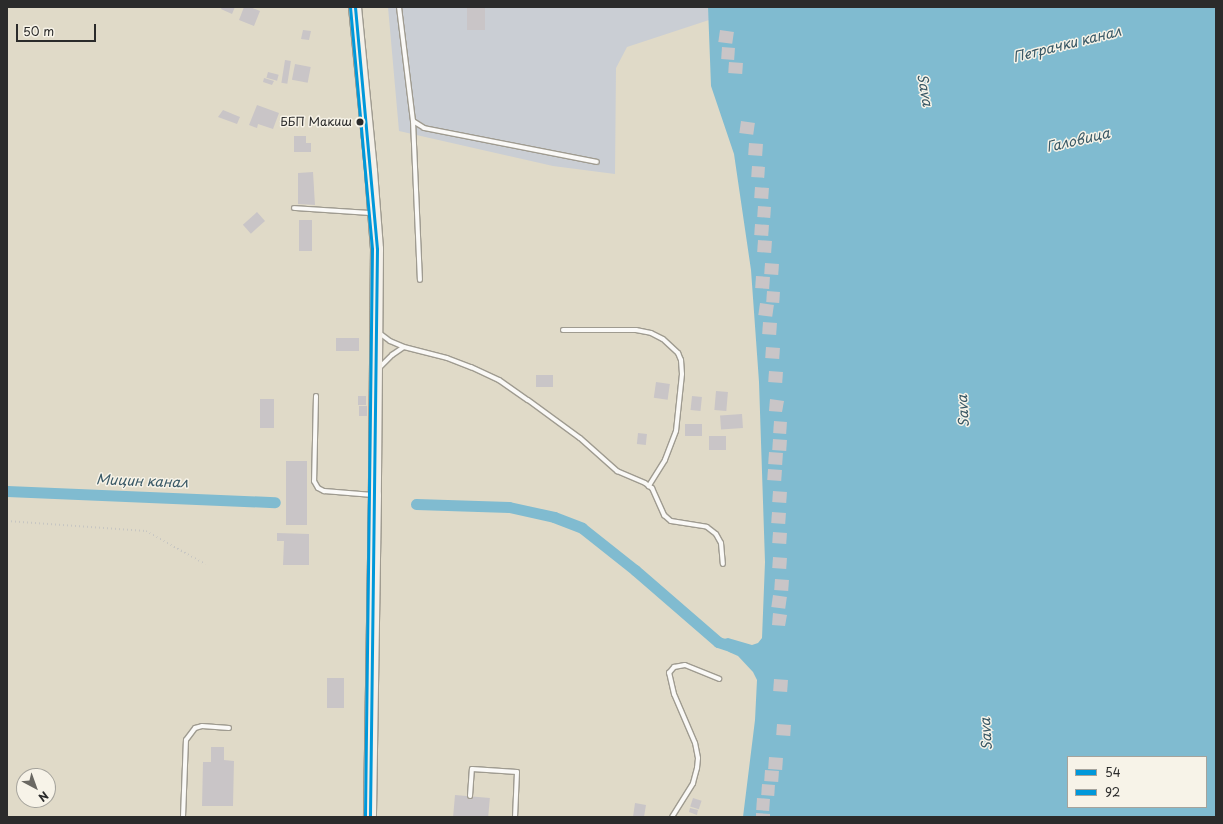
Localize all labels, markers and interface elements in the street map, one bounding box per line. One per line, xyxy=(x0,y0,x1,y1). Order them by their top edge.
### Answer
scale bar xyxy=(18,16,98,42)
text: 50 m xyxy=(23,22,54,40)
water label: Петрачки канал xyxy=(1010,22,1124,66)
water label: Sava xyxy=(914,72,936,108)
place label: ББП Макиш xyxy=(280,115,352,129)
marker: ББП Макиш xyxy=(355,117,365,127)
water label: Галовица xyxy=(1045,125,1111,155)
water label: Sava xyxy=(953,394,973,428)
water label: Мицин канал xyxy=(95,471,189,491)
water label: Sava xyxy=(976,717,996,751)
legend xyxy=(1067,756,1207,808)
text: 54 xyxy=(1105,763,1121,781)
north arrow xyxy=(16,768,56,808)
text: 92 xyxy=(1105,783,1120,801)
text: N xyxy=(35,787,52,806)

